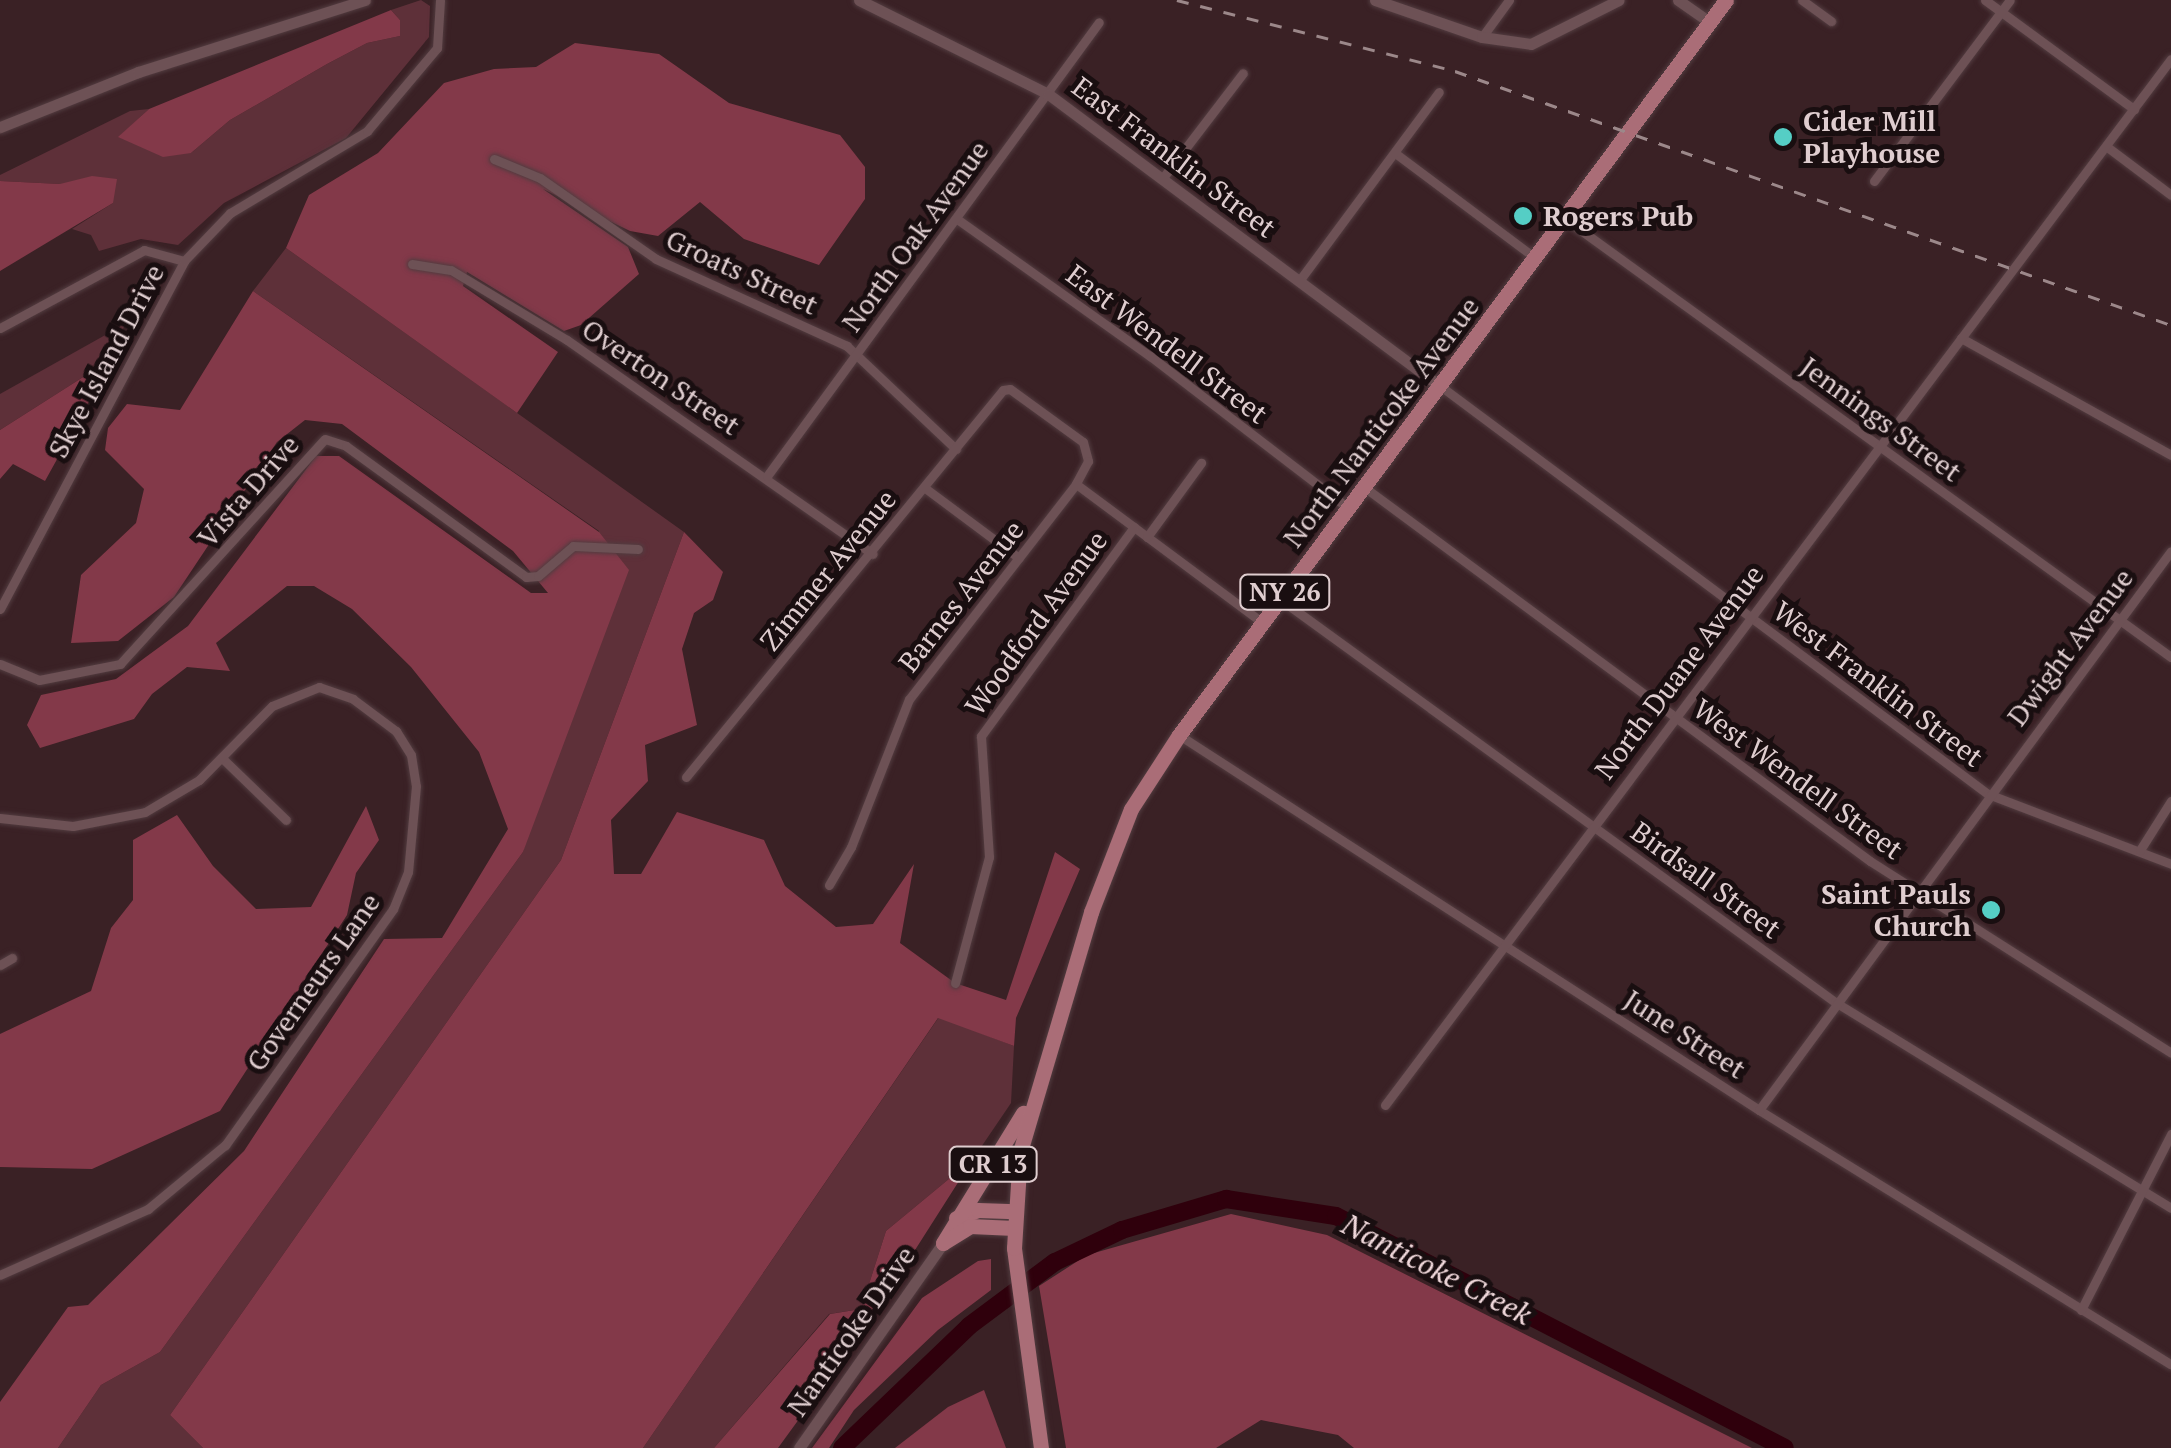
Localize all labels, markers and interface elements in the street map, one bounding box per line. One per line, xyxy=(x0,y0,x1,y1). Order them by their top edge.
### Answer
street label: East Franklin Street xyxy=(1066,70,1282,244)
place label: Cider Mill Playhouse xyxy=(1803,104,1940,170)
marker: Cider Mill Playhouse xyxy=(1772,126,1794,148)
street label: North Oak Avenue xyxy=(834,134,996,338)
place label: Rogers Pub xyxy=(1543,199,1693,233)
marker: Rogers Pub xyxy=(1512,205,1534,227)
street label: Groats Street xyxy=(661,222,823,322)
street label: East Wendell Street xyxy=(1060,258,1274,430)
street label: Skye Island Drive xyxy=(41,259,171,463)
street label: North Nanticoke Avenue xyxy=(1276,290,1486,554)
street label: Overton Street xyxy=(576,312,746,442)
street label: Jennings Street xyxy=(1794,349,1968,489)
street label: Vista Drive xyxy=(190,428,306,554)
street label: Zimmer Avenue xyxy=(753,483,903,657)
street label: Barnes Avenue xyxy=(891,513,1031,679)
street label: Woodford Avenue xyxy=(958,524,1114,722)
street label: North Duane Avenue xyxy=(1587,558,1771,786)
street label: Dwight Avenue xyxy=(2000,562,2140,732)
road number: NY 26 xyxy=(1238,572,1332,612)
street label: West Franklin Street xyxy=(1766,594,1990,774)
street label: West Wendell Street xyxy=(1687,692,1909,866)
street label: Birdsall Street xyxy=(1625,815,1787,945)
place label: Saint Pauls Church xyxy=(1821,877,1971,943)
street label: Governeurs Lane xyxy=(239,887,387,1077)
marker: Saint Pauls Church xyxy=(1980,899,2002,921)
street label: June Street xyxy=(1618,982,1752,1086)
road number: CR 13 xyxy=(948,1144,1038,1184)
water label: Nanticoke Creek xyxy=(1336,1206,1538,1332)
street label: Nanticoke Drive xyxy=(780,1239,922,1423)

